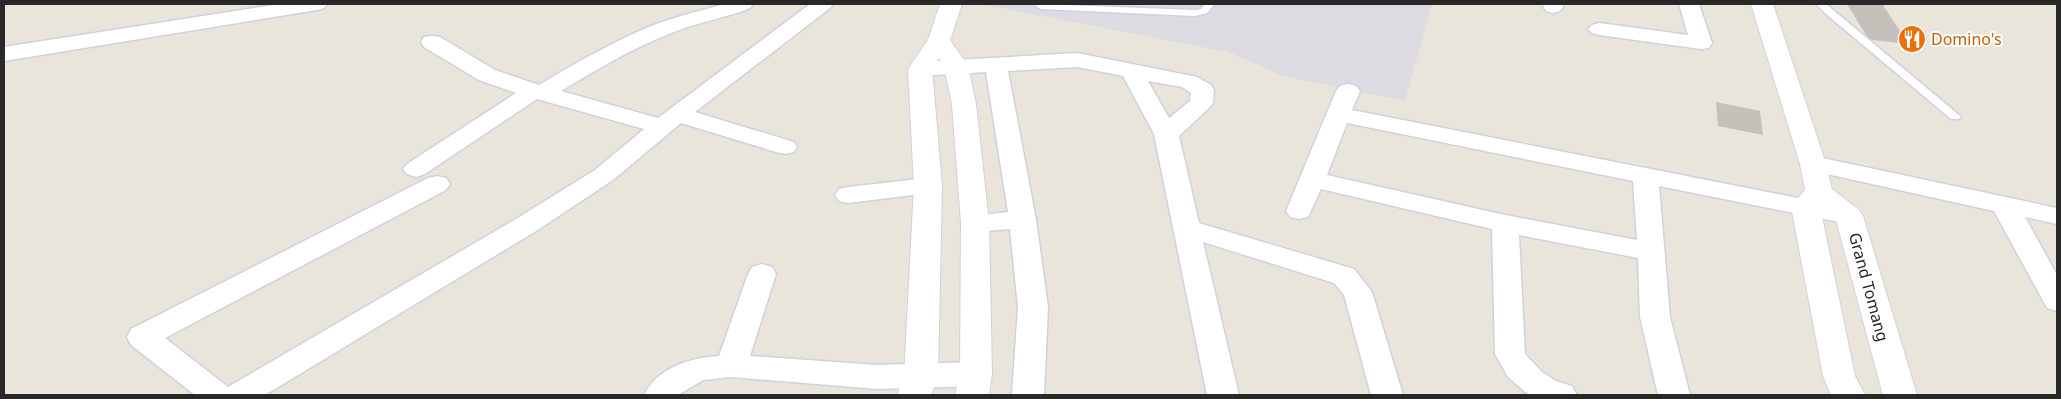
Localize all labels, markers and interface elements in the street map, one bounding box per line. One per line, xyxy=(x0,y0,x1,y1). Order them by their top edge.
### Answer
restaurant icon: Domino's xyxy=(1897,24,1927,54)
place label: Domino's xyxy=(1931,28,2002,50)
street label: Grand Tomang xyxy=(1844,230,1894,344)

